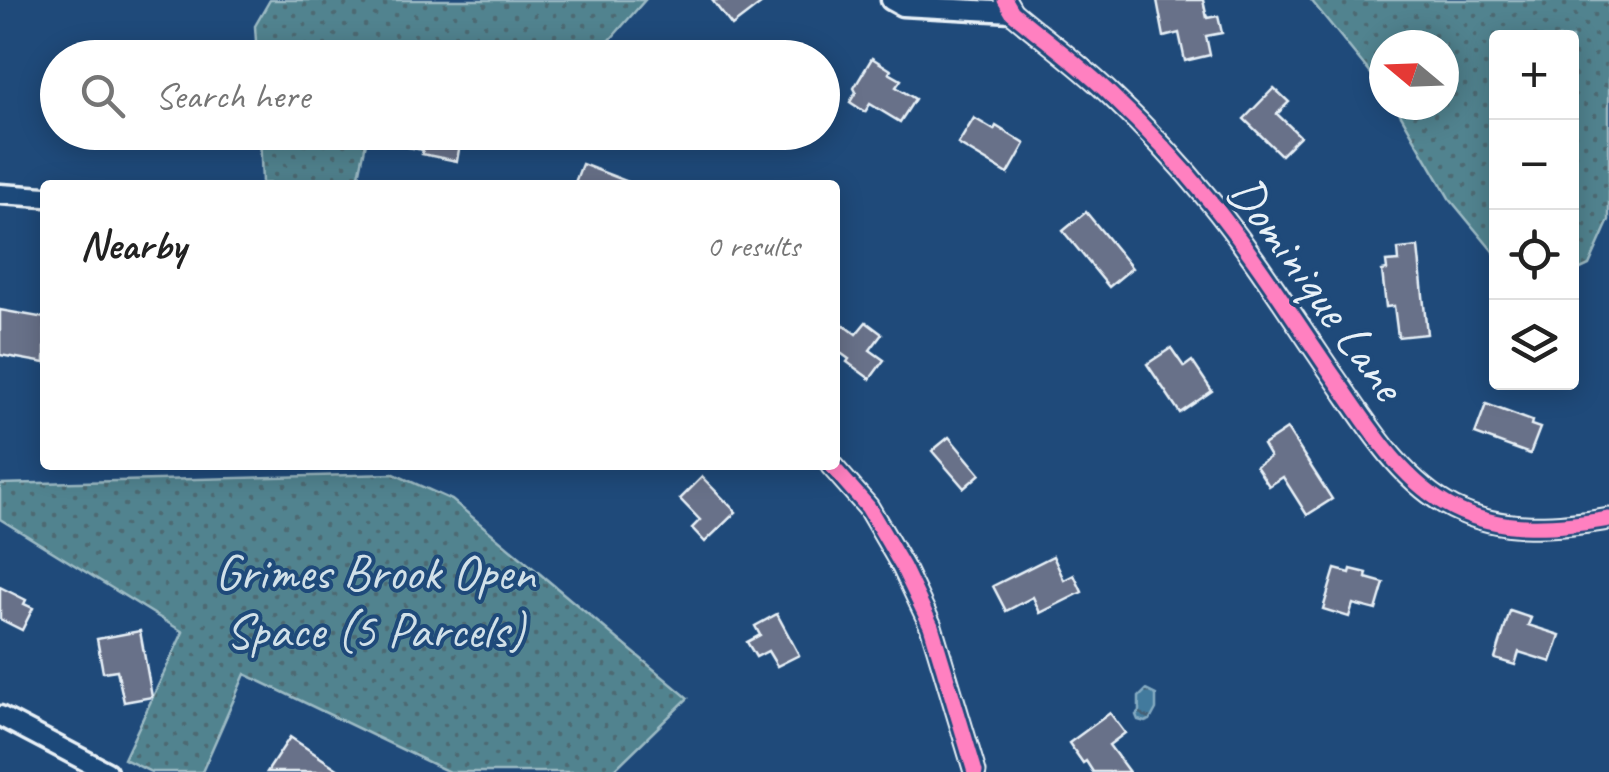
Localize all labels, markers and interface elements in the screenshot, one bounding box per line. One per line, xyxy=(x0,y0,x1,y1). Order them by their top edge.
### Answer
north arrow xyxy=(1369,30,1459,120)
map controls xyxy=(1489,30,1579,390)
button: + xyxy=(1489,30,1579,120)
search box xyxy=(40,40,840,150)
icon: search xyxy=(75,68,130,123)
text: Search here xyxy=(155,72,310,119)
button: − xyxy=(1489,120,1579,210)
street label: Dominique Lane xyxy=(1214,163,1422,416)
button: locate xyxy=(1489,210,1579,300)
text: Nearby xyxy=(80,219,186,272)
text: 0 results xyxy=(706,225,800,266)
button: layers xyxy=(1489,300,1579,390)
park label: Grimes Brook Open Space (5 Parcels) xyxy=(215,541,537,662)

